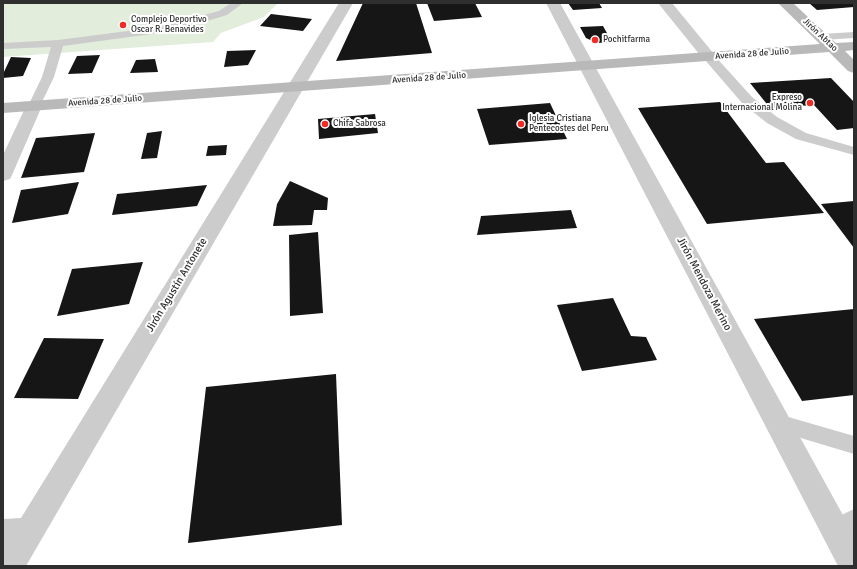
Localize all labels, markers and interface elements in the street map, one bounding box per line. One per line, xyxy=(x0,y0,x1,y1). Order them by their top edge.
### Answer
place label: Complejo Deportivo Oscar R. Benavides xyxy=(131,15,207,36)
street label: Jirón Abtao xyxy=(800,16,840,54)
marker: Complejo Deportivo Oscar R. Benavides xyxy=(118,20,128,30)
marker: Pochitfarma xyxy=(590,35,600,45)
place label: Pochitfarma xyxy=(603,35,650,45)
street label: Avenida 28 de Julio xyxy=(715,46,789,62)
street label: Avenida 28 de Julio xyxy=(392,70,466,86)
street label: Avenida 28 de Julio xyxy=(68,93,142,109)
place label: Expreso Internacional Molina xyxy=(722,93,802,114)
marker: Expreso Internacional Molina xyxy=(805,98,815,108)
place label: Iglesia Cristiana Pentecostes del Peru xyxy=(529,114,609,135)
marker: Chifa Sabrosa xyxy=(320,119,330,129)
place label: Chifa Sabrosa xyxy=(333,119,386,129)
marker: Iglesia Cristiana Pentecostes del Peru xyxy=(516,119,526,129)
street label: Jirón Mendoza Merino xyxy=(674,235,734,333)
street label: Jirón Agustín Antonete xyxy=(144,236,210,334)

